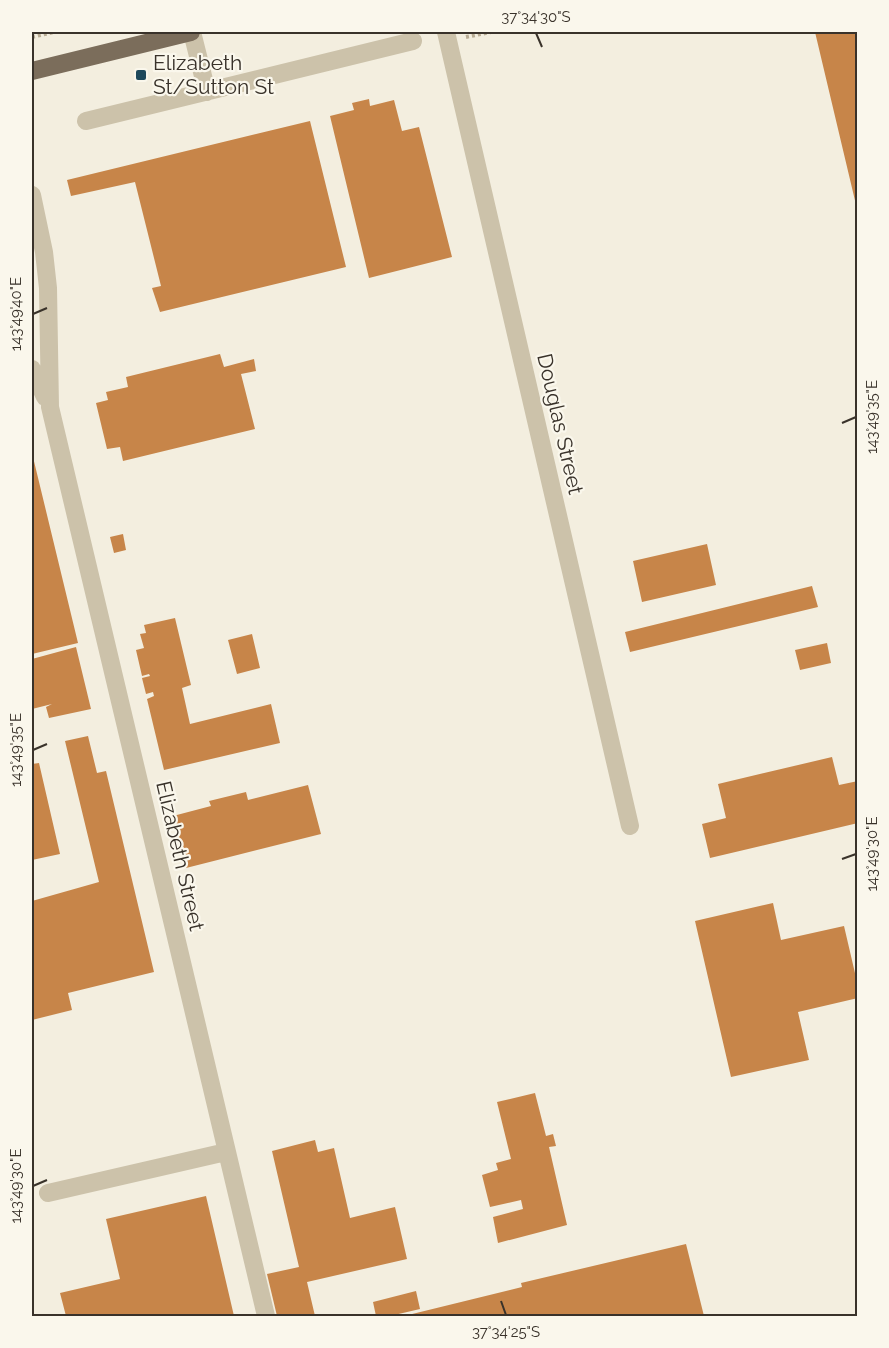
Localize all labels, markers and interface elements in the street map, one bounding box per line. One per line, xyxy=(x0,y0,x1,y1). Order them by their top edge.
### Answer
text: 37°34'30"S xyxy=(501,8,571,26)
place label: Elizabeth St/Sutton St xyxy=(153,50,274,99)
marker: Elizabeth St/Sutton St xyxy=(134,68,148,82)
text: 143°49'40"E xyxy=(7,277,25,351)
street label: Douglas Street xyxy=(532,351,589,497)
text: 143°49'35"E xyxy=(863,380,881,454)
text: 143°49'35"E xyxy=(7,713,25,787)
street label: Elizabeth Street xyxy=(151,779,210,933)
text: 143°49'30"E xyxy=(863,816,881,892)
text: 143°49'30"E xyxy=(7,1148,25,1224)
text: 37°34'25"S xyxy=(472,1323,540,1341)

